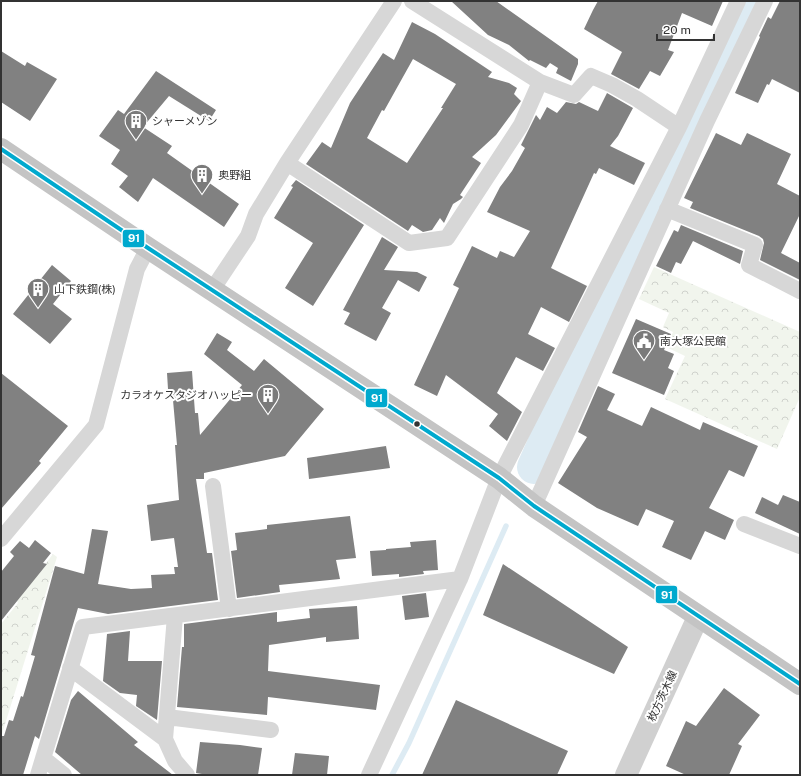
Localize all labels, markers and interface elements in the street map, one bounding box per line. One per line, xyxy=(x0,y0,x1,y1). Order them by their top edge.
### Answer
scale bar xyxy=(657,16,714,42)
text: 20 m xyxy=(663,23,691,37)
building icon: シャーメゾン xyxy=(123,108,149,141)
place label: シャーメゾン xyxy=(152,115,218,127)
building icon: 奥野組 xyxy=(189,162,215,195)
place label: 奥野組 xyxy=(218,169,251,181)
line badge: 91 xyxy=(122,229,145,248)
text: 91 xyxy=(128,232,140,244)
building icon: 山下鉄鋼(株) xyxy=(25,276,51,309)
place label: 山下鉄鋼(株) xyxy=(54,283,116,295)
public building icon: 南大塚公民館 xyxy=(631,328,657,361)
place label: 南大塚公民館 xyxy=(660,335,726,347)
building icon: カラオケスタジオハッピー xyxy=(255,382,281,415)
line badge: 91 xyxy=(365,388,388,408)
place label: カラオケスタジオハッピー xyxy=(120,389,252,401)
text: 91 xyxy=(371,392,383,404)
unlabelled marker xyxy=(412,419,422,429)
line badge: 91 xyxy=(655,585,678,604)
text: 91 xyxy=(661,589,673,601)
street label: 枚方茨木線 xyxy=(645,669,679,723)

